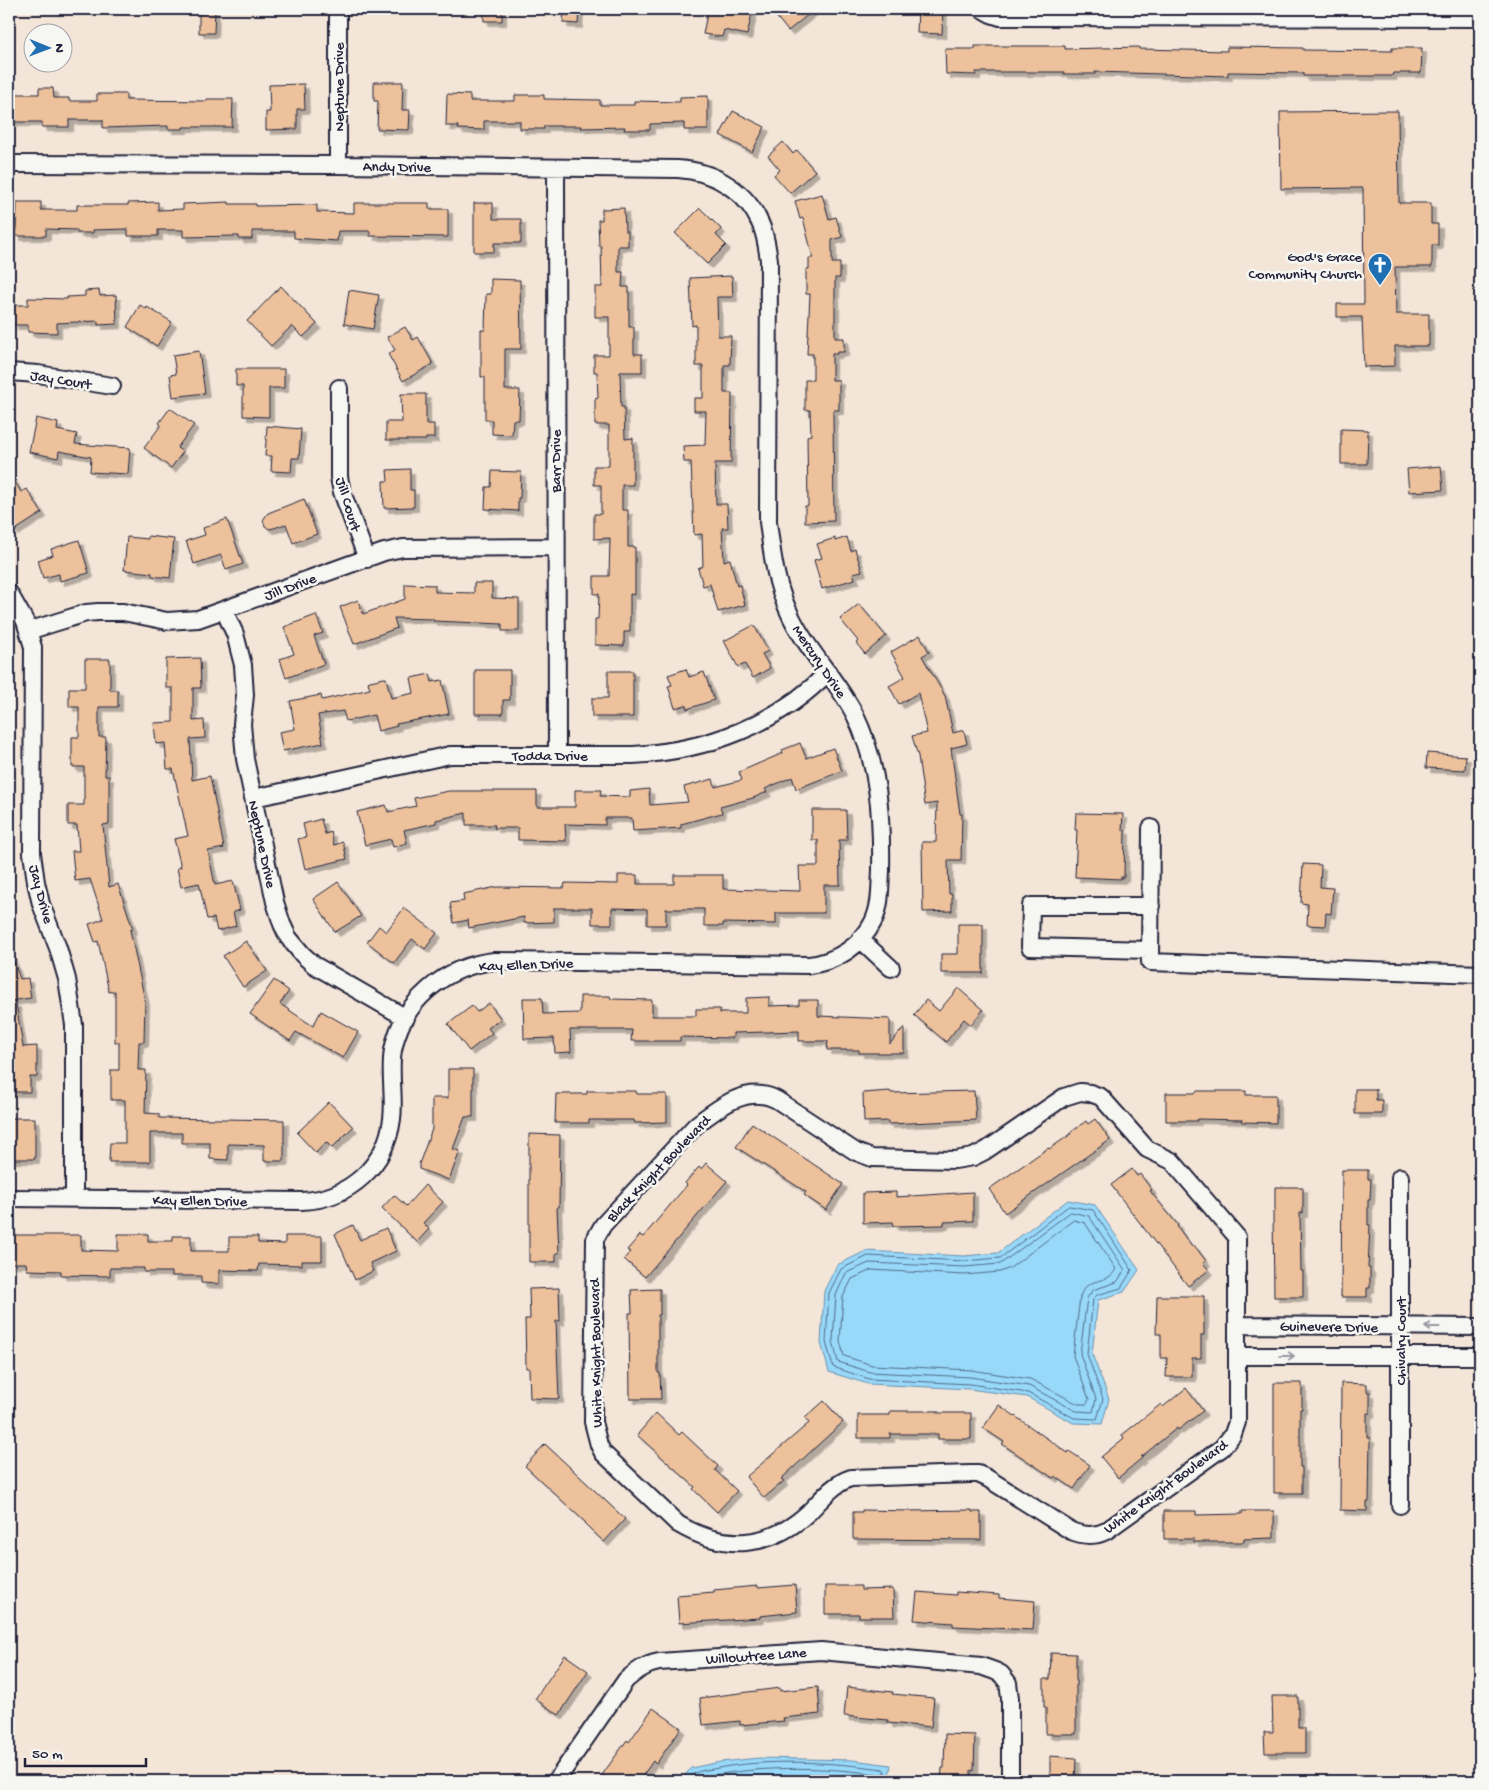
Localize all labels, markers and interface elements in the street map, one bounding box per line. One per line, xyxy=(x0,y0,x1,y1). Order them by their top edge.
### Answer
north arrow xyxy=(22,22,72,72)
street label: Neptune Drive xyxy=(331,42,349,132)
text: N xyxy=(50,43,67,53)
street label: Andy Drive xyxy=(363,158,432,178)
place label: God's Grace Community Church xyxy=(1249,249,1362,284)
church icon: God's Grace Community Church xyxy=(1367,252,1393,286)
street label: Jay Court xyxy=(29,367,94,395)
street label: Barr Drive xyxy=(548,429,566,493)
street label: Jill Court xyxy=(330,475,364,536)
street label: Jill Drive xyxy=(262,570,319,606)
street label: Mercury Drive xyxy=(787,622,850,702)
street label: Todda Drive xyxy=(511,748,588,766)
street label: Neptune Drive xyxy=(243,799,279,890)
street label: Jay Drive xyxy=(24,863,57,926)
street label: Kay Ellen Drive xyxy=(478,955,574,977)
street label: Black Knight Boulevard xyxy=(603,1111,716,1227)
street label: Kay Ellen Drive xyxy=(153,1192,248,1212)
street label: White Knight Boulevard xyxy=(587,1277,607,1428)
street label: Chivalry Court xyxy=(1393,1295,1411,1385)
street label: Guinevere Drive xyxy=(1280,1318,1379,1338)
one-way arrow xyxy=(1424,1322,1440,1332)
one-way arrow xyxy=(1278,1351,1294,1361)
street label: White Knight Boulevard xyxy=(1101,1436,1233,1539)
street label: Willowtree Lane xyxy=(705,1644,807,1670)
scale bar xyxy=(25,1735,146,1767)
text: 50 m xyxy=(32,1746,63,1764)

